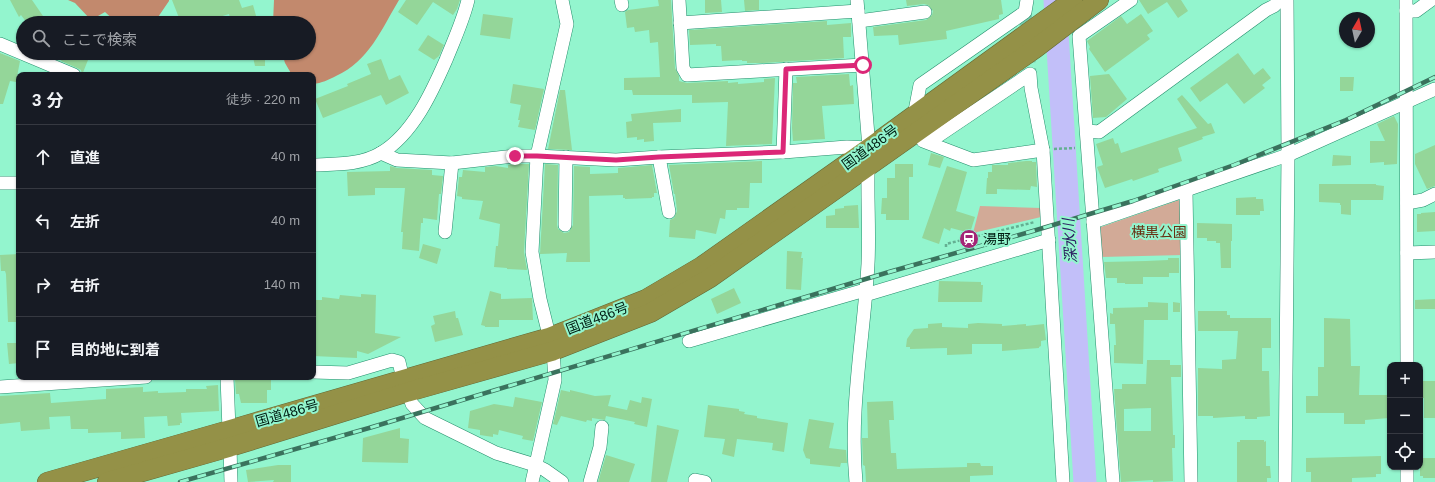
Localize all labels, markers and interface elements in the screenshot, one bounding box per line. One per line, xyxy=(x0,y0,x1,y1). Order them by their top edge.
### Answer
north arrow xyxy=(1339,12,1375,48)
search box xyxy=(16,16,316,60)
icon: search xyxy=(30,27,52,49)
text: ここで検索 xyxy=(62,31,137,48)
route start xyxy=(854,56,872,74)
text: 3 分 xyxy=(32,91,63,110)
text: 徒歩 · 220 m xyxy=(226,92,300,107)
street label: 国道486号 xyxy=(839,121,901,173)
icon: ahead xyxy=(32,146,54,168)
route end xyxy=(506,147,524,165)
text: 直進 xyxy=(70,149,100,166)
text: 40 m xyxy=(271,149,300,164)
icon: left xyxy=(32,210,54,232)
text: 左折 xyxy=(70,213,100,230)
text: 40 m xyxy=(271,213,300,228)
water label: 深水川 xyxy=(1059,216,1080,264)
park label: 横黒公園 xyxy=(1131,224,1187,240)
station icon: 湯野 xyxy=(958,228,980,250)
place label: 湯野 xyxy=(983,231,1011,247)
icon: right xyxy=(32,274,54,296)
text: 右折 xyxy=(70,277,100,294)
text: 140 m xyxy=(264,277,300,292)
street label: 国道486号 xyxy=(564,299,630,337)
icon: arrive xyxy=(32,338,54,360)
text: 目的地に到着 xyxy=(70,341,160,358)
map controls xyxy=(1387,362,1423,470)
button: + xyxy=(1387,362,1423,398)
street label: 国道486号 xyxy=(253,396,321,430)
button: − xyxy=(1387,398,1423,434)
button: locate xyxy=(1387,434,1423,470)

